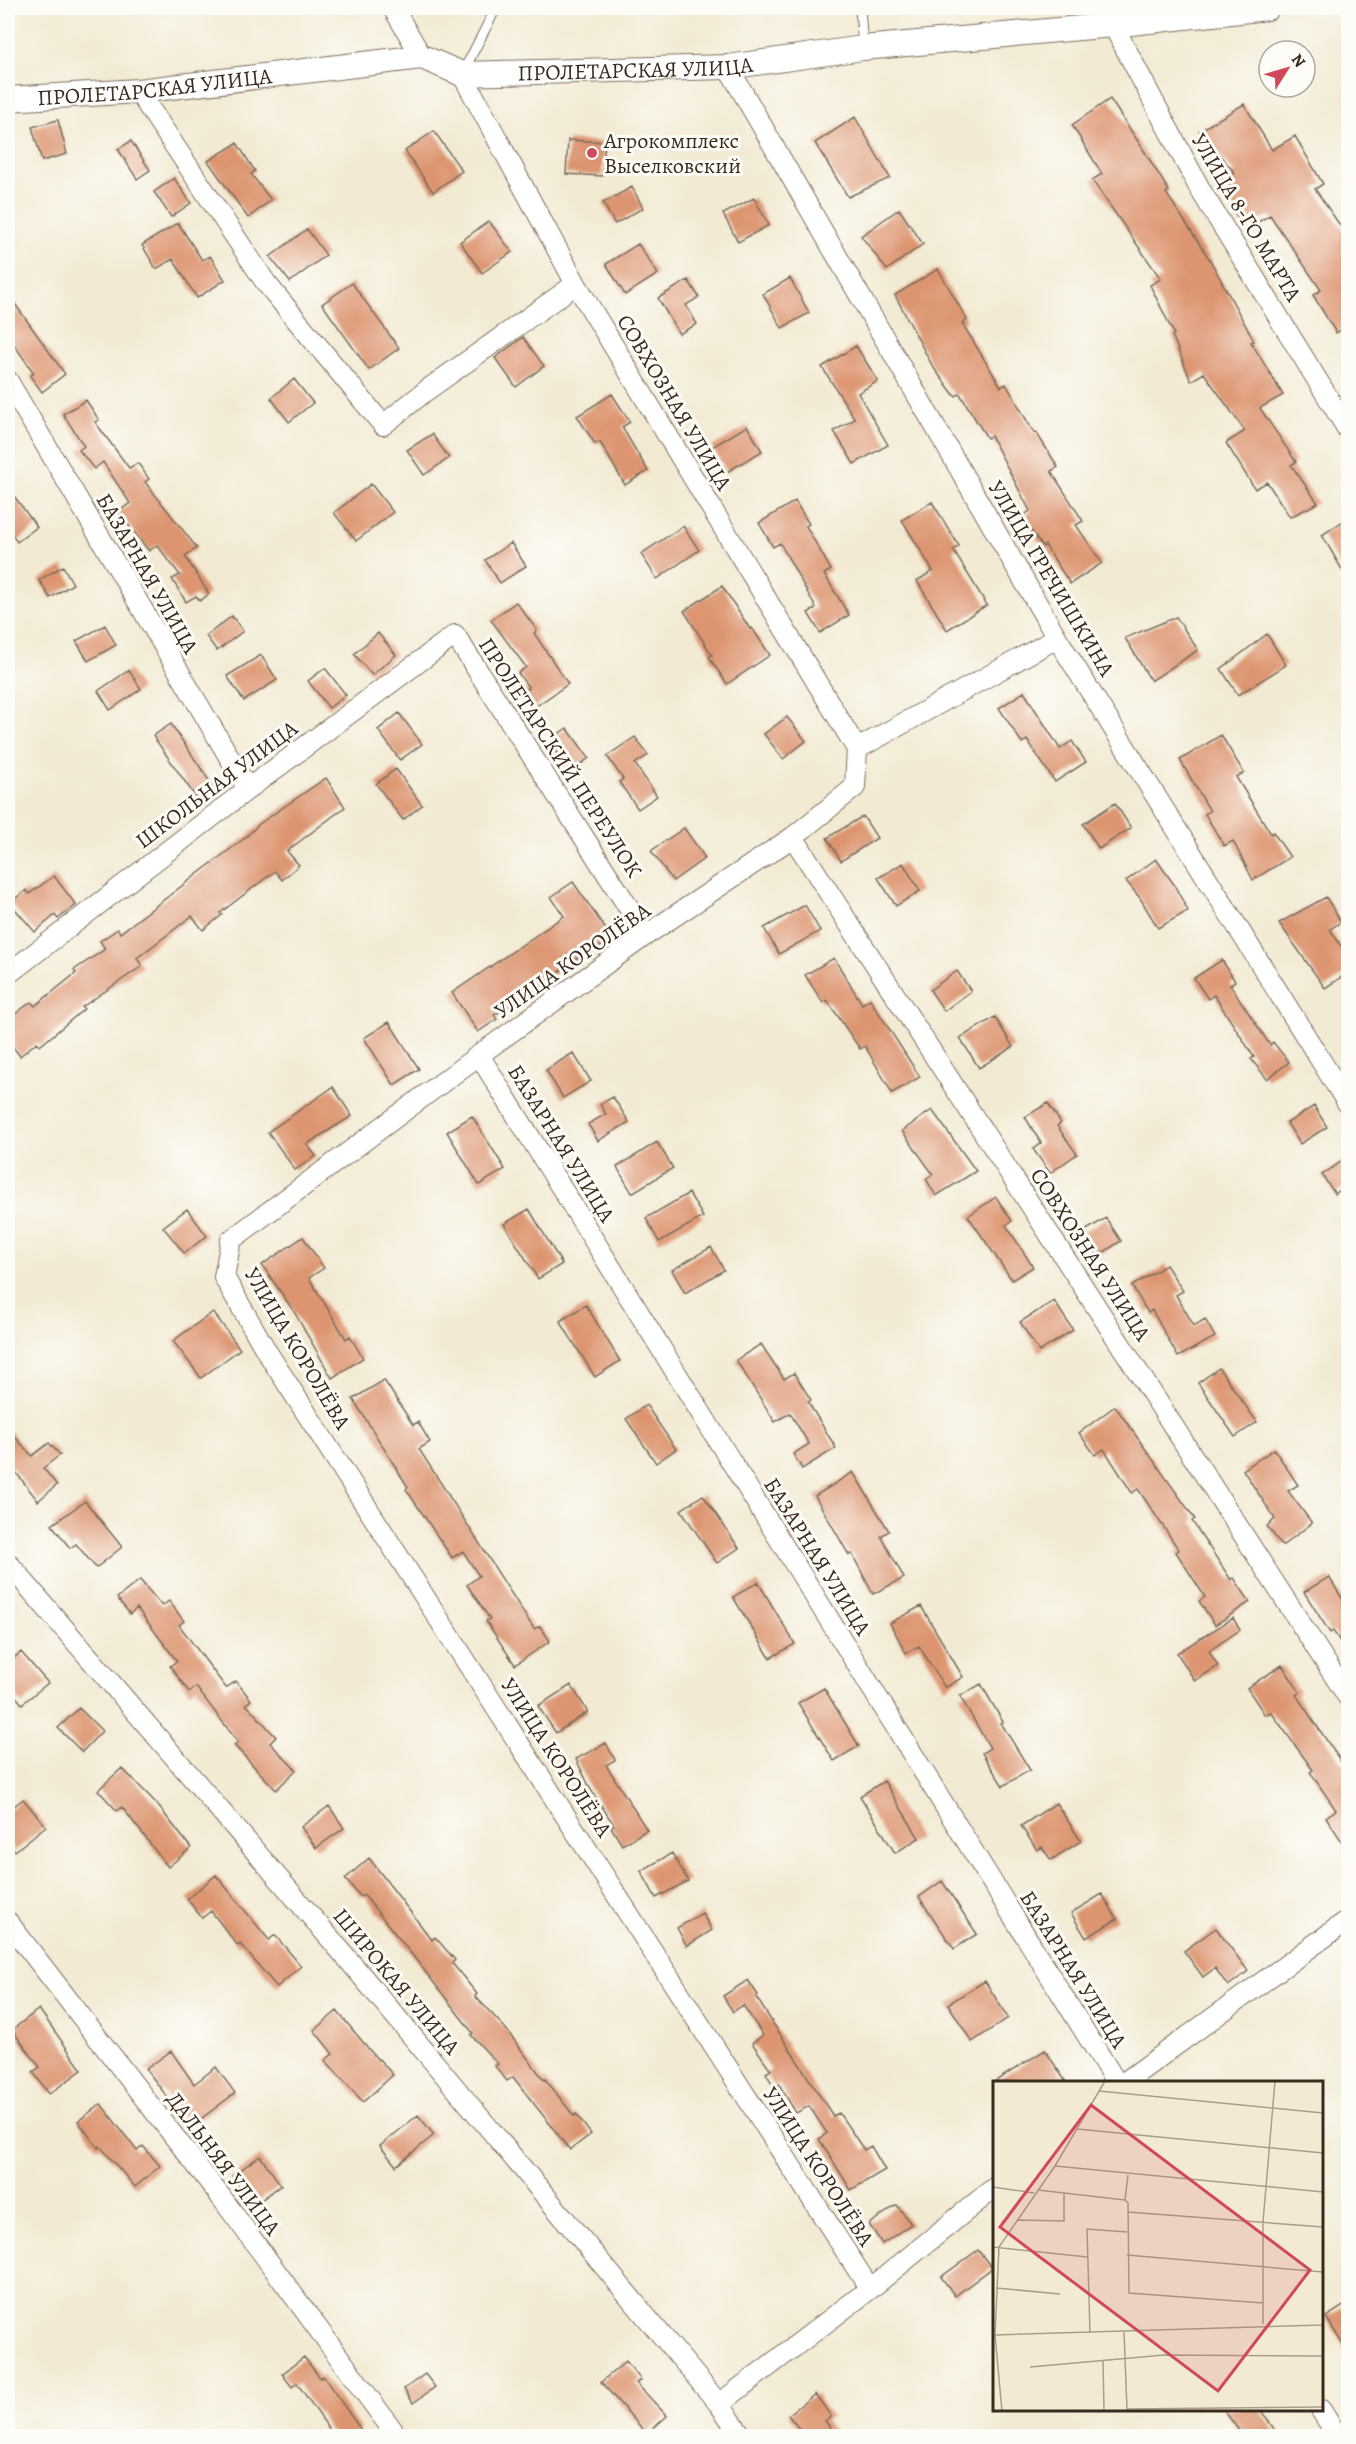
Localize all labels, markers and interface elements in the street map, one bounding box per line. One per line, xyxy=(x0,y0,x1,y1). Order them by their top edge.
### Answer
north arrow xyxy=(1257,39,1317,99)
street label: ПРОЛЕТАРСКАЯ УЛИЦА xyxy=(517,49,756,89)
text: N xyxy=(1286,49,1311,72)
street label: ПРОЛЕТАРСКАЯ УЛИЦА xyxy=(36,61,275,113)
place label: Агрокомплекс Выселковский xyxy=(603,126,741,181)
street label: УЛИЦА 8-ГО МАРТА xyxy=(1184,128,1309,308)
marker: Агрокомплекс Выселковский xyxy=(585,146,599,160)
street label: СОВХОЗНАЯ УЛИЦА xyxy=(610,309,739,497)
street label: УЛИЦА ГРЕЧИШКИНА xyxy=(981,475,1122,683)
street label: БАЗАРНАЯ УЛИЦА xyxy=(89,488,206,660)
street label: ПРОЛЕТАРСКИЙ ПЕРЕУЛОК xyxy=(471,632,649,883)
street label: ШКОЛЬНАЯ УЛИЦА xyxy=(129,713,305,856)
street label: УЛИЦА КОРОЛЁВА xyxy=(488,895,658,1026)
street label: БАЗАРНАЯ УЛИЦА xyxy=(501,1059,622,1229)
street label: СОВХОЗНАЯ УЛИЦА xyxy=(1023,1162,1158,1348)
street label: УЛИЦА КОРОЛЁВА xyxy=(237,1262,358,1436)
street label: БАЗАРНАЯ УЛИЦА xyxy=(757,1472,878,1642)
street label: УЛИЦА КОРОЛЁВА xyxy=(493,1672,620,1844)
street label: БАЗАРНАЯ УЛИЦА xyxy=(1013,1885,1134,2055)
street label: ШИРОКАЯ УЛИЦА xyxy=(326,1902,467,2062)
street label: УЛИЦА КОРОЛЁВА xyxy=(755,2081,882,2253)
inset map xyxy=(993,2081,1323,2411)
street label: ДАЛЬНЯЯ УЛИЦА xyxy=(159,2086,288,2243)

